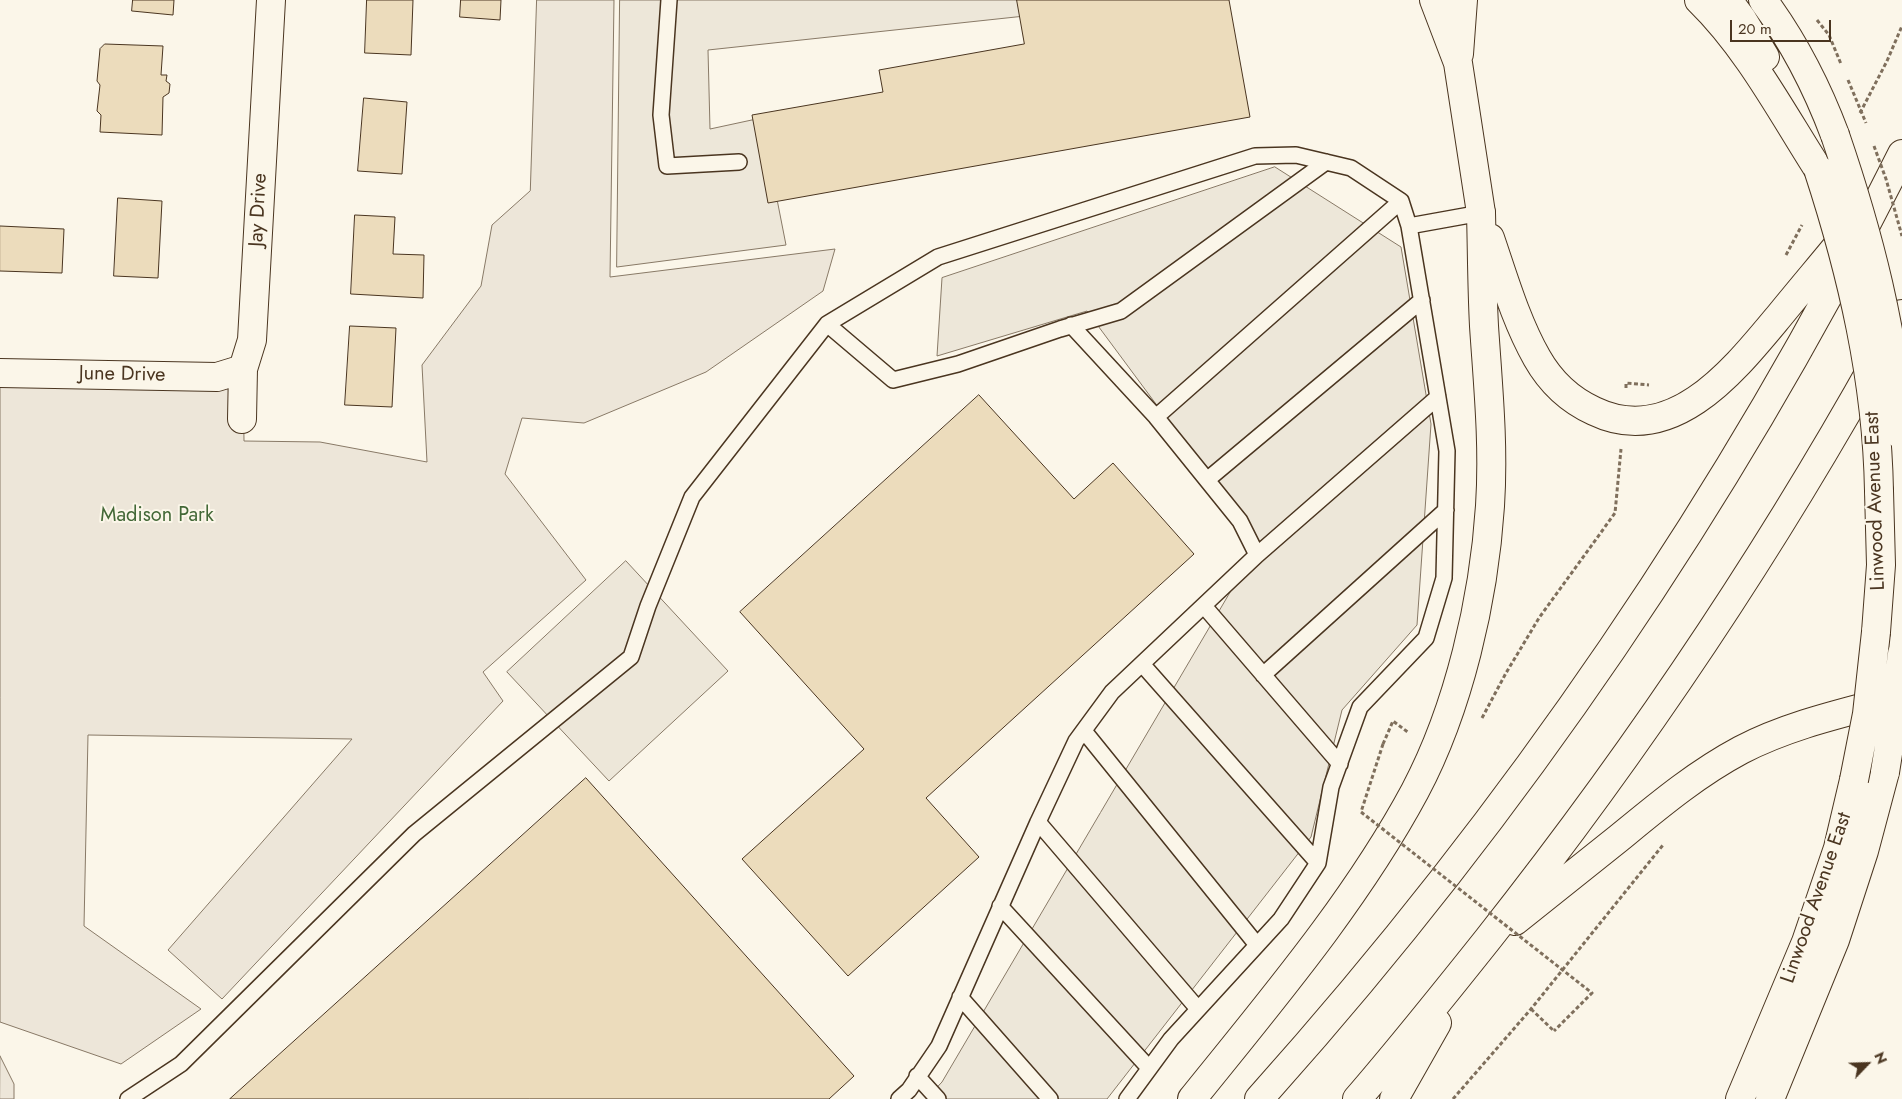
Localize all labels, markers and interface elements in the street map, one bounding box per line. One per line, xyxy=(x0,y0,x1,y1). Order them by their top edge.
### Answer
scale bar xyxy=(1732,10,1833,42)
text: 20 m xyxy=(1738,18,1772,40)
street label: Jay Drive xyxy=(245,173,273,247)
street label: June Drive xyxy=(79,362,165,388)
street label: Linwood Avenue East xyxy=(1861,411,1891,591)
park label: Madison Park xyxy=(100,504,214,528)
street label: Linwood Avenue East xyxy=(1777,810,1857,986)
north arrow xyxy=(1842,1039,1892,1089)
text: N xyxy=(1869,1049,1892,1067)

